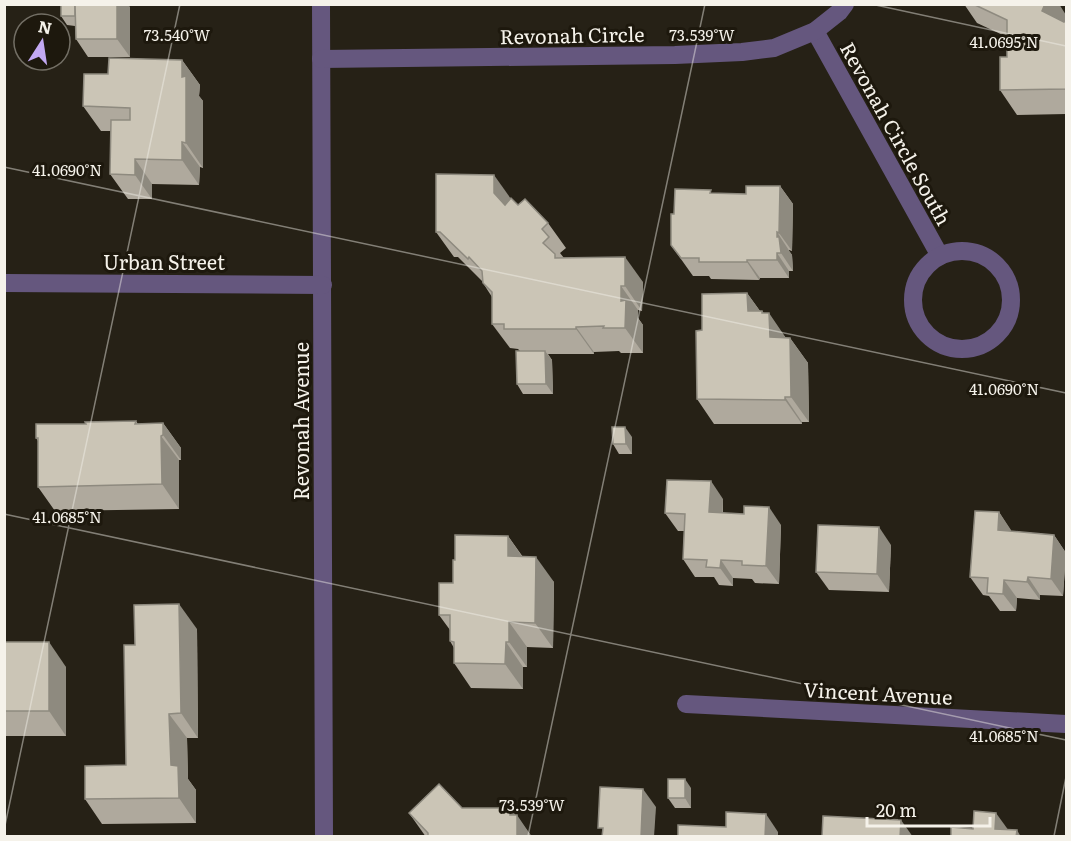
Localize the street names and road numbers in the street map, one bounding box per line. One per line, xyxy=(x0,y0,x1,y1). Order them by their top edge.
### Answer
street label: Revonah Circle xyxy=(499,18,645,50)
street label: Revonah Circle South xyxy=(834,36,960,230)
street label: Urban Street xyxy=(103,246,225,276)
street label: Revonah Avenue xyxy=(285,342,315,500)
street label: Vincent Avenue xyxy=(803,673,953,711)

